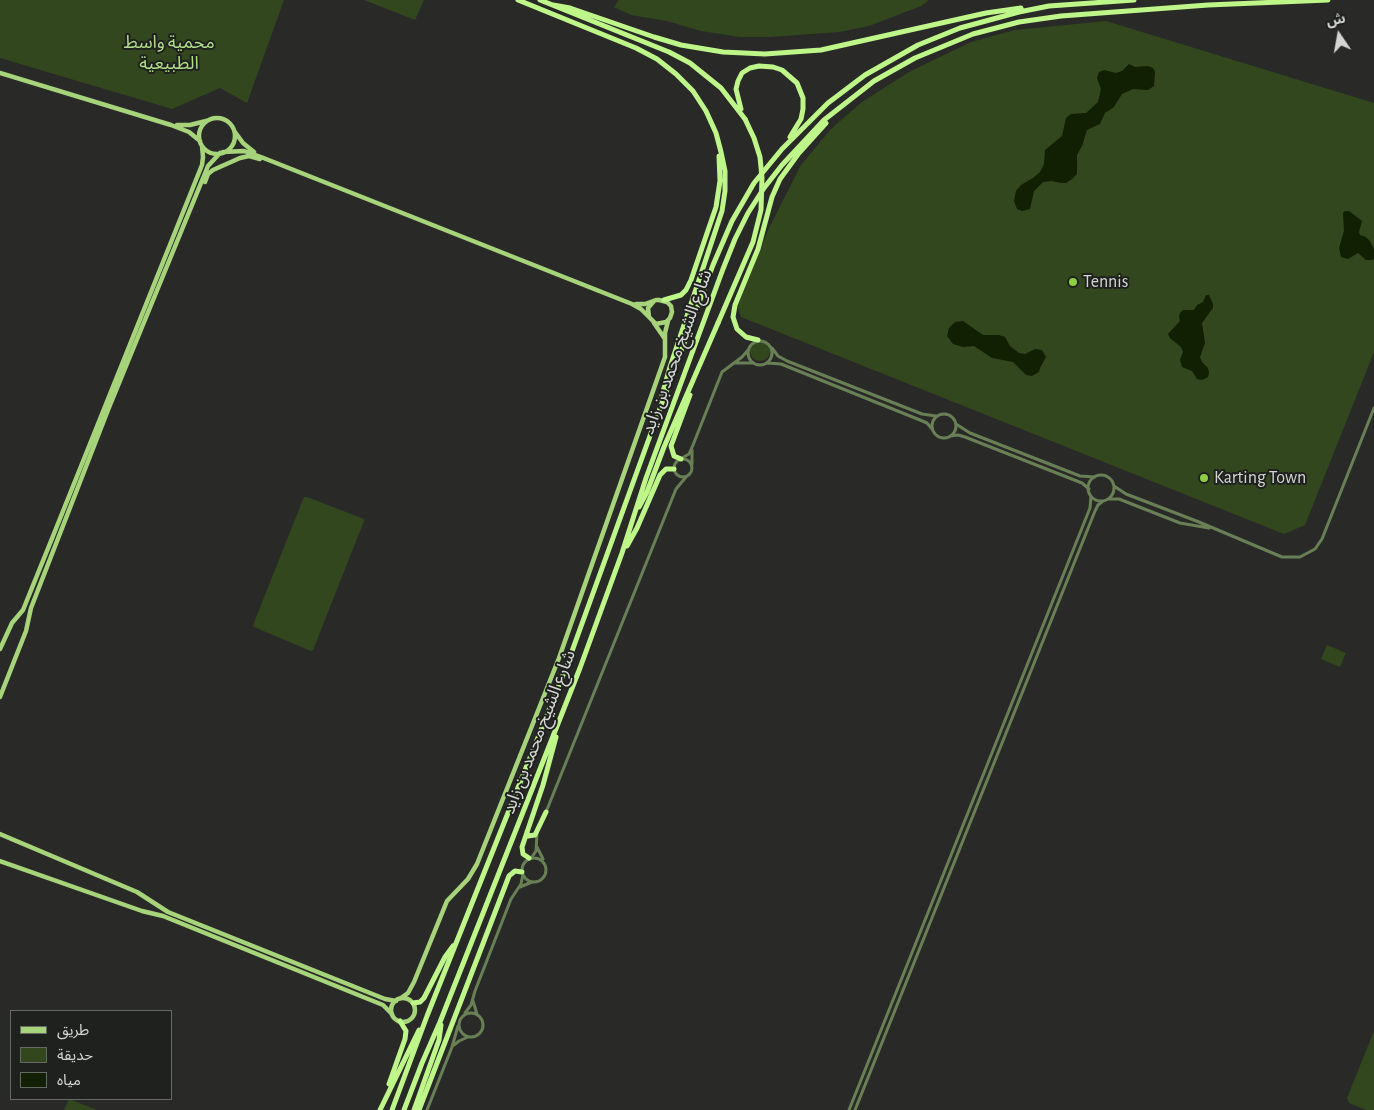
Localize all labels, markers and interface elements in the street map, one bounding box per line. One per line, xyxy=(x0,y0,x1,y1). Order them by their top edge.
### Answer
north arrow xyxy=(1314,10,1364,60)
text: ش xyxy=(1325,11,1347,29)
park label: محمية واسط الطبيعية xyxy=(123,32,215,74)
street label: شارع الشيخ محمد بن زايد xyxy=(637,267,717,437)
place label: Tennis xyxy=(1083,271,1128,293)
marker: Tennis xyxy=(1067,276,1079,288)
place label: Karting Town xyxy=(1214,467,1306,489)
marker: Karting Town xyxy=(1198,472,1210,484)
street label: شارع الشيخ محمد بن زايد xyxy=(498,647,580,817)
legend xyxy=(10,1010,172,1100)
text: طريق xyxy=(57,1023,89,1038)
text: حديقة xyxy=(57,1048,93,1063)
text: مياه xyxy=(57,1073,81,1088)

